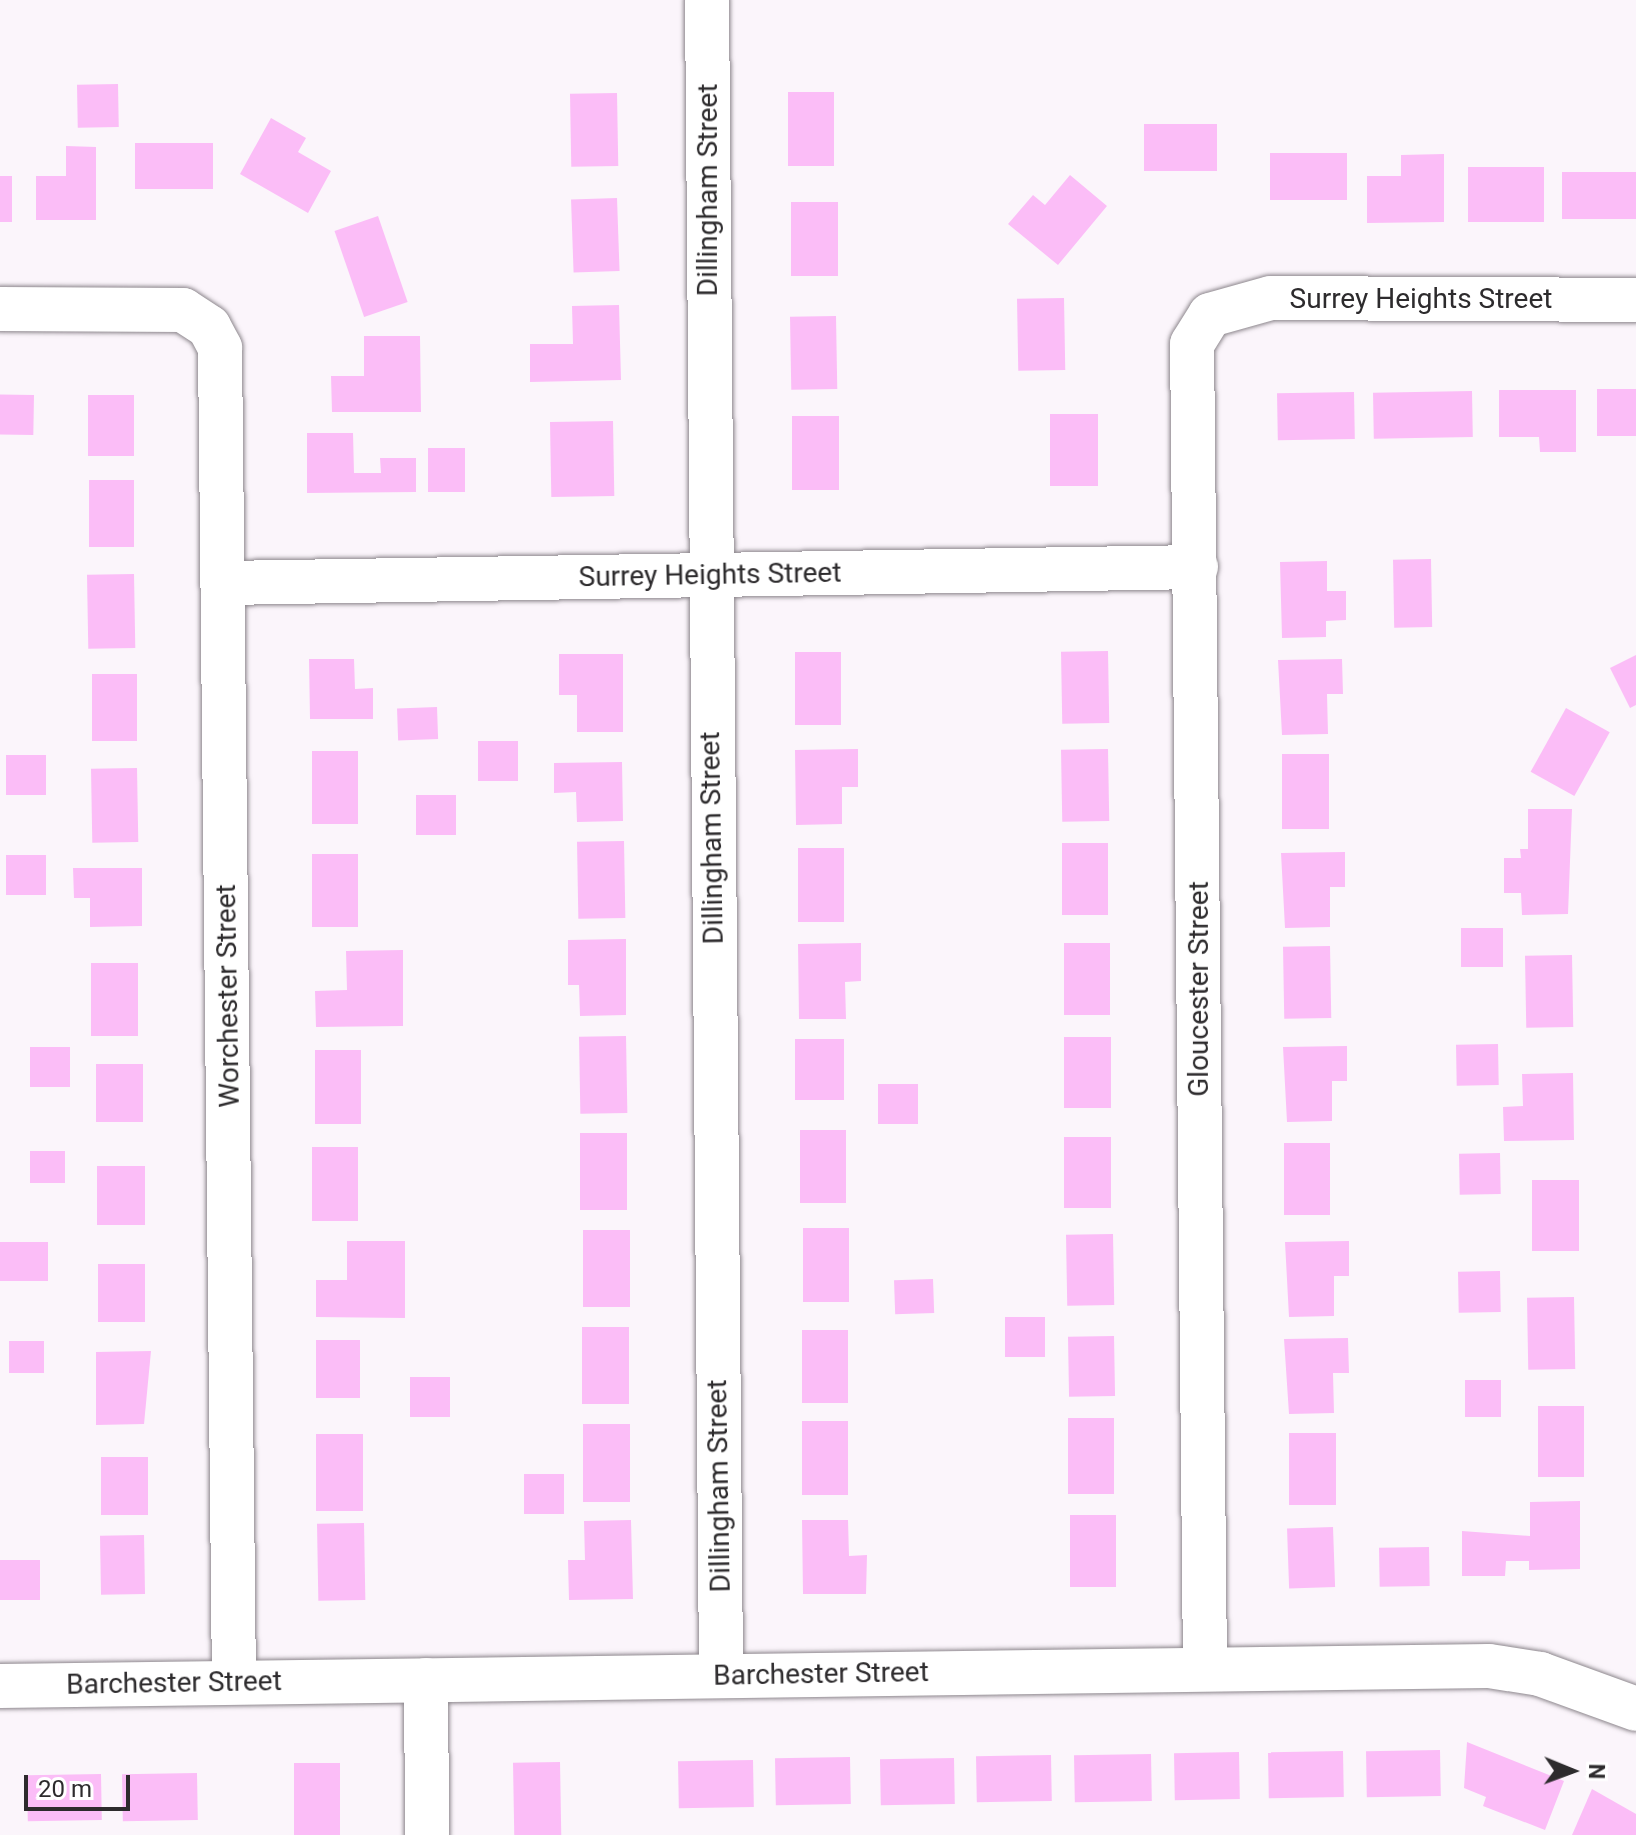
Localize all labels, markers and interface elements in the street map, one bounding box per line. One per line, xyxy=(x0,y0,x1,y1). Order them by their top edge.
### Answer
street label: Dillingham Street xyxy=(691,84,725,296)
street label: Surrey Heights Street xyxy=(1290,282,1552,316)
street label: Surrey Heights Street xyxy=(578,556,842,594)
street label: Dillingham Street xyxy=(693,731,731,945)
street label: Gloucester Street xyxy=(1182,881,1216,1097)
street label: Worchester Street xyxy=(209,884,247,1108)
street label: Dillingham Street xyxy=(700,1379,738,1593)
street label: Barchester Street xyxy=(713,1655,929,1693)
street label: Barchester Street xyxy=(66,1664,282,1702)
north arrow xyxy=(1532,1731,1612,1811)
scale bar xyxy=(28,1759,134,1809)
text: N xyxy=(1584,1763,1609,1779)
text: 20 m xyxy=(38,1775,92,1803)

